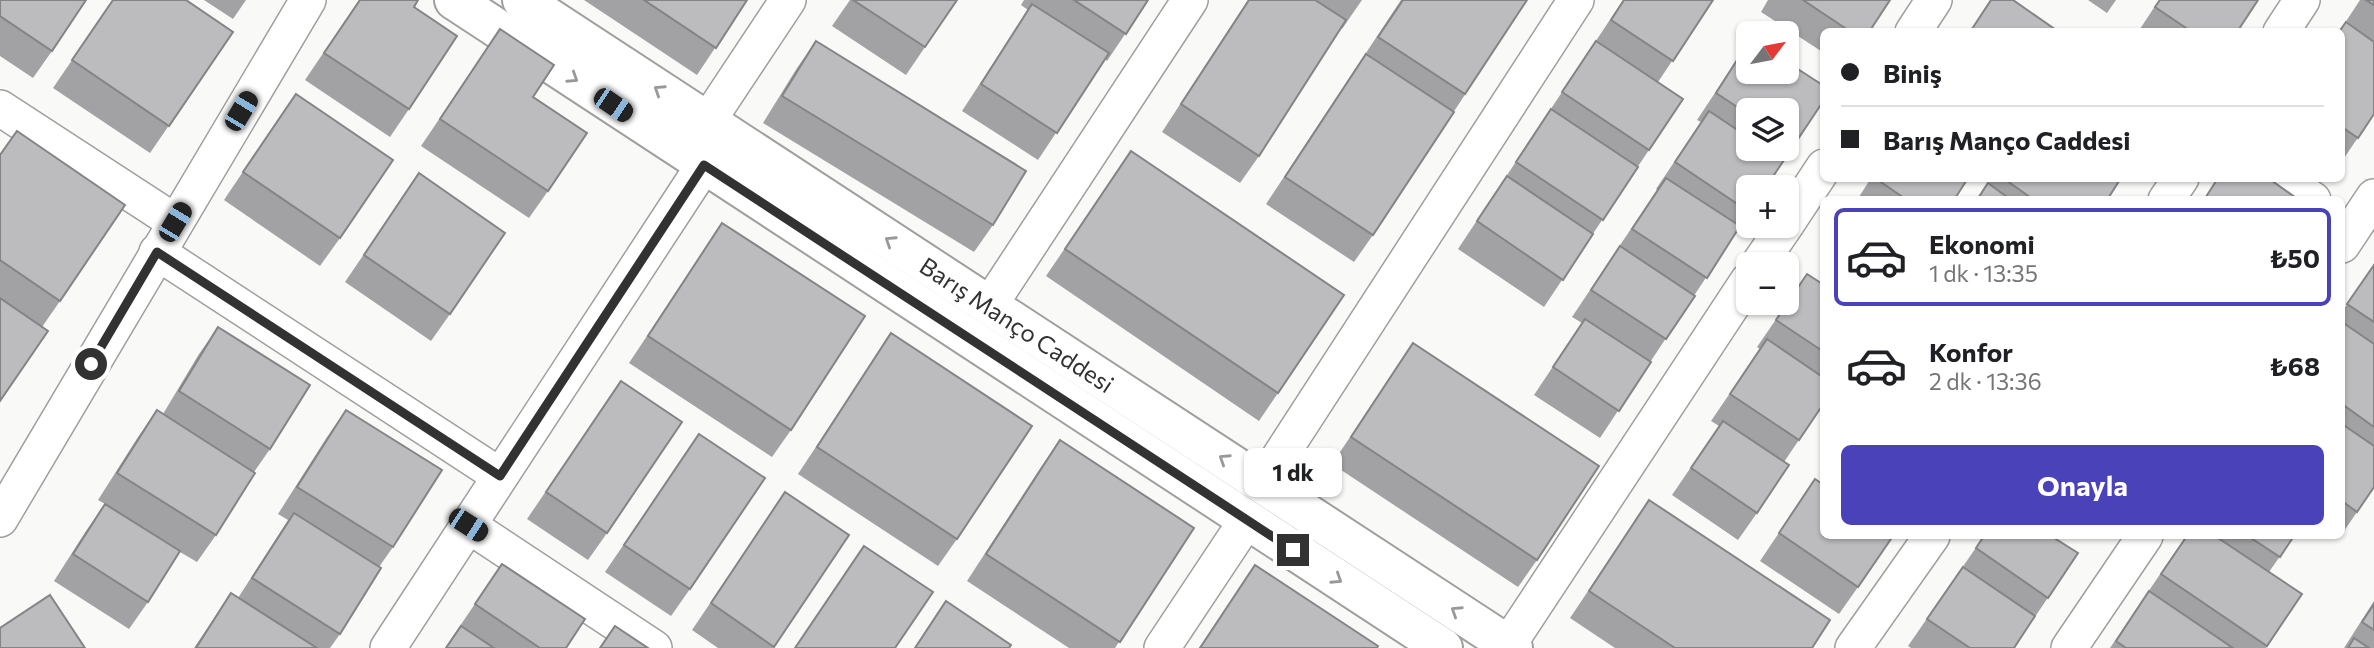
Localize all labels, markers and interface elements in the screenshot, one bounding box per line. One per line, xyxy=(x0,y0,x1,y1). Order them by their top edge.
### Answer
north arrow xyxy=(1736,21,1799,84)
map controls xyxy=(1736,21,1799,315)
text: Biniş xyxy=(1883,57,1942,88)
one-way arrow xyxy=(565,70,578,82)
car xyxy=(590,85,637,125)
one-way arrow xyxy=(654,86,667,98)
car xyxy=(222,88,261,134)
button: layers xyxy=(1736,98,1799,161)
text: Barış Manço Caddesi xyxy=(1883,124,2131,155)
button: + xyxy=(1736,175,1799,238)
car xyxy=(156,199,195,245)
icon: car xyxy=(1845,226,1908,289)
text: Ekonomi xyxy=(1929,228,2035,259)
one-way arrow xyxy=(885,237,898,249)
text: ₺50 xyxy=(2269,242,2320,273)
street label: Barış Manço Caddesi xyxy=(915,250,1120,398)
button: − xyxy=(1736,252,1799,315)
text: 1 dk · 13:35 xyxy=(1929,259,2038,287)
icon: car xyxy=(1845,334,1908,397)
text: Konfor xyxy=(1929,336,2013,367)
route start xyxy=(75,348,107,380)
text: ₺68 xyxy=(2269,350,2320,381)
text: 2 dk · 13:36 xyxy=(1929,367,2042,395)
button: Onayla xyxy=(1841,445,2324,525)
callout: 1 dk xyxy=(1244,448,1342,498)
one-way arrow xyxy=(1219,455,1232,468)
text: 1 dk xyxy=(1272,458,1314,486)
car xyxy=(445,505,492,545)
route end xyxy=(1277,534,1309,566)
one-way arrow xyxy=(1329,570,1342,583)
one-way arrow xyxy=(1450,606,1463,619)

